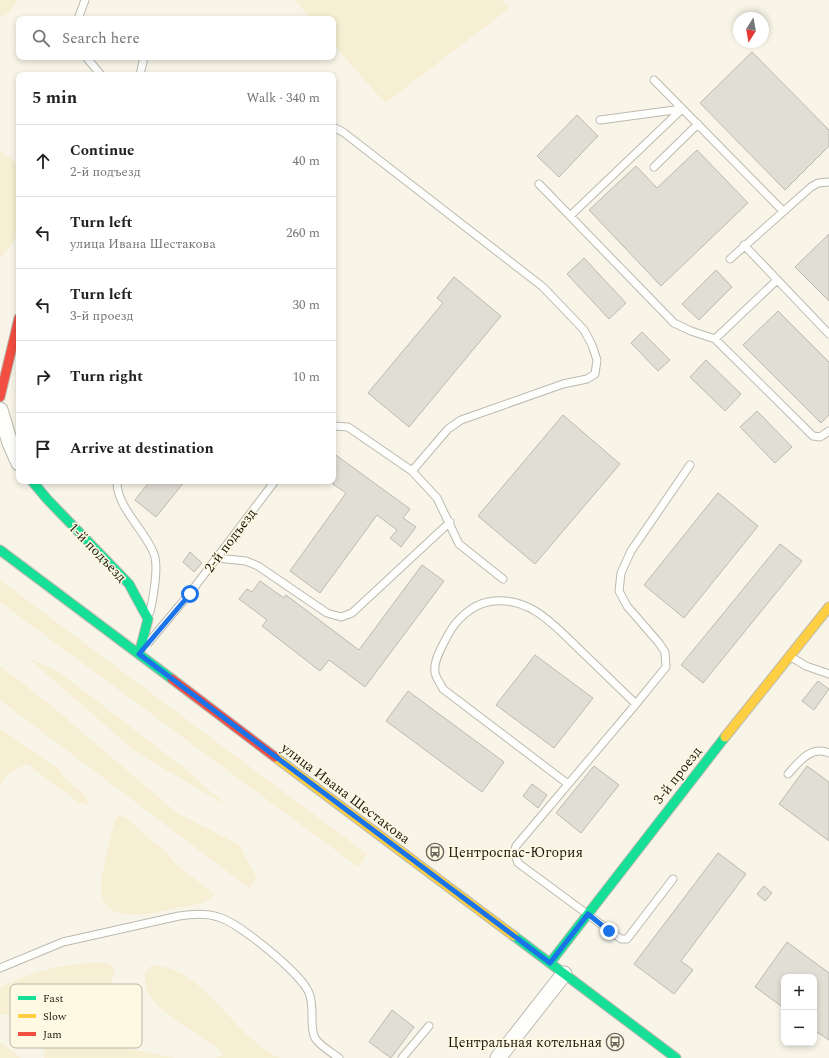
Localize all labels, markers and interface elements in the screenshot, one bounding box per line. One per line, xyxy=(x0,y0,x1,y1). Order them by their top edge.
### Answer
north arrow xyxy=(733,12,769,48)
search box xyxy=(16,16,336,60)
icon: search xyxy=(30,27,52,49)
text: Search here xyxy=(62,27,140,50)
text: 5 min xyxy=(32,85,77,111)
text: Walk · 340 m xyxy=(246,88,320,108)
text: Continue xyxy=(70,139,135,162)
icon: ahead xyxy=(32,150,54,172)
text: 40 m xyxy=(293,151,320,171)
text: 2-й подъезд xyxy=(70,162,141,182)
text: Turn left xyxy=(70,211,132,234)
icon: left xyxy=(32,222,54,244)
text: 260 m xyxy=(286,223,320,243)
text: улица Ивана Шестакова xyxy=(70,234,216,254)
text: Turn left xyxy=(70,283,132,306)
icon: left xyxy=(32,294,54,316)
text: 30 m xyxy=(293,295,320,315)
text: 3-й проезд xyxy=(70,306,134,326)
text: Turn right xyxy=(70,365,143,388)
icon: right xyxy=(32,366,54,388)
text: 10 m xyxy=(293,367,320,387)
text: Arrive at destination xyxy=(70,437,214,460)
icon: arrive xyxy=(32,438,54,460)
street label: 2-й подъезд xyxy=(199,504,262,577)
street label: 1-й подъезд xyxy=(64,518,132,587)
route start xyxy=(181,585,199,603)
street label: улица Ивана Шестакова xyxy=(276,737,415,849)
street label: 3-й проезд xyxy=(648,742,707,809)
bus stop icon: Центроспас-Югория xyxy=(425,842,445,862)
place label: Центроспас-Югория xyxy=(448,842,583,863)
route end xyxy=(600,922,618,940)
map controls xyxy=(781,974,817,1046)
button: + xyxy=(781,974,817,1010)
legend xyxy=(10,984,142,1048)
text: Fast xyxy=(43,990,64,1007)
text: Slow xyxy=(43,1008,67,1025)
button: − xyxy=(781,1010,817,1046)
text: Jam xyxy=(43,1026,62,1043)
place label: Центральная котельная xyxy=(448,1032,602,1053)
bus stop icon: Центральная котельная xyxy=(605,1032,625,1052)

